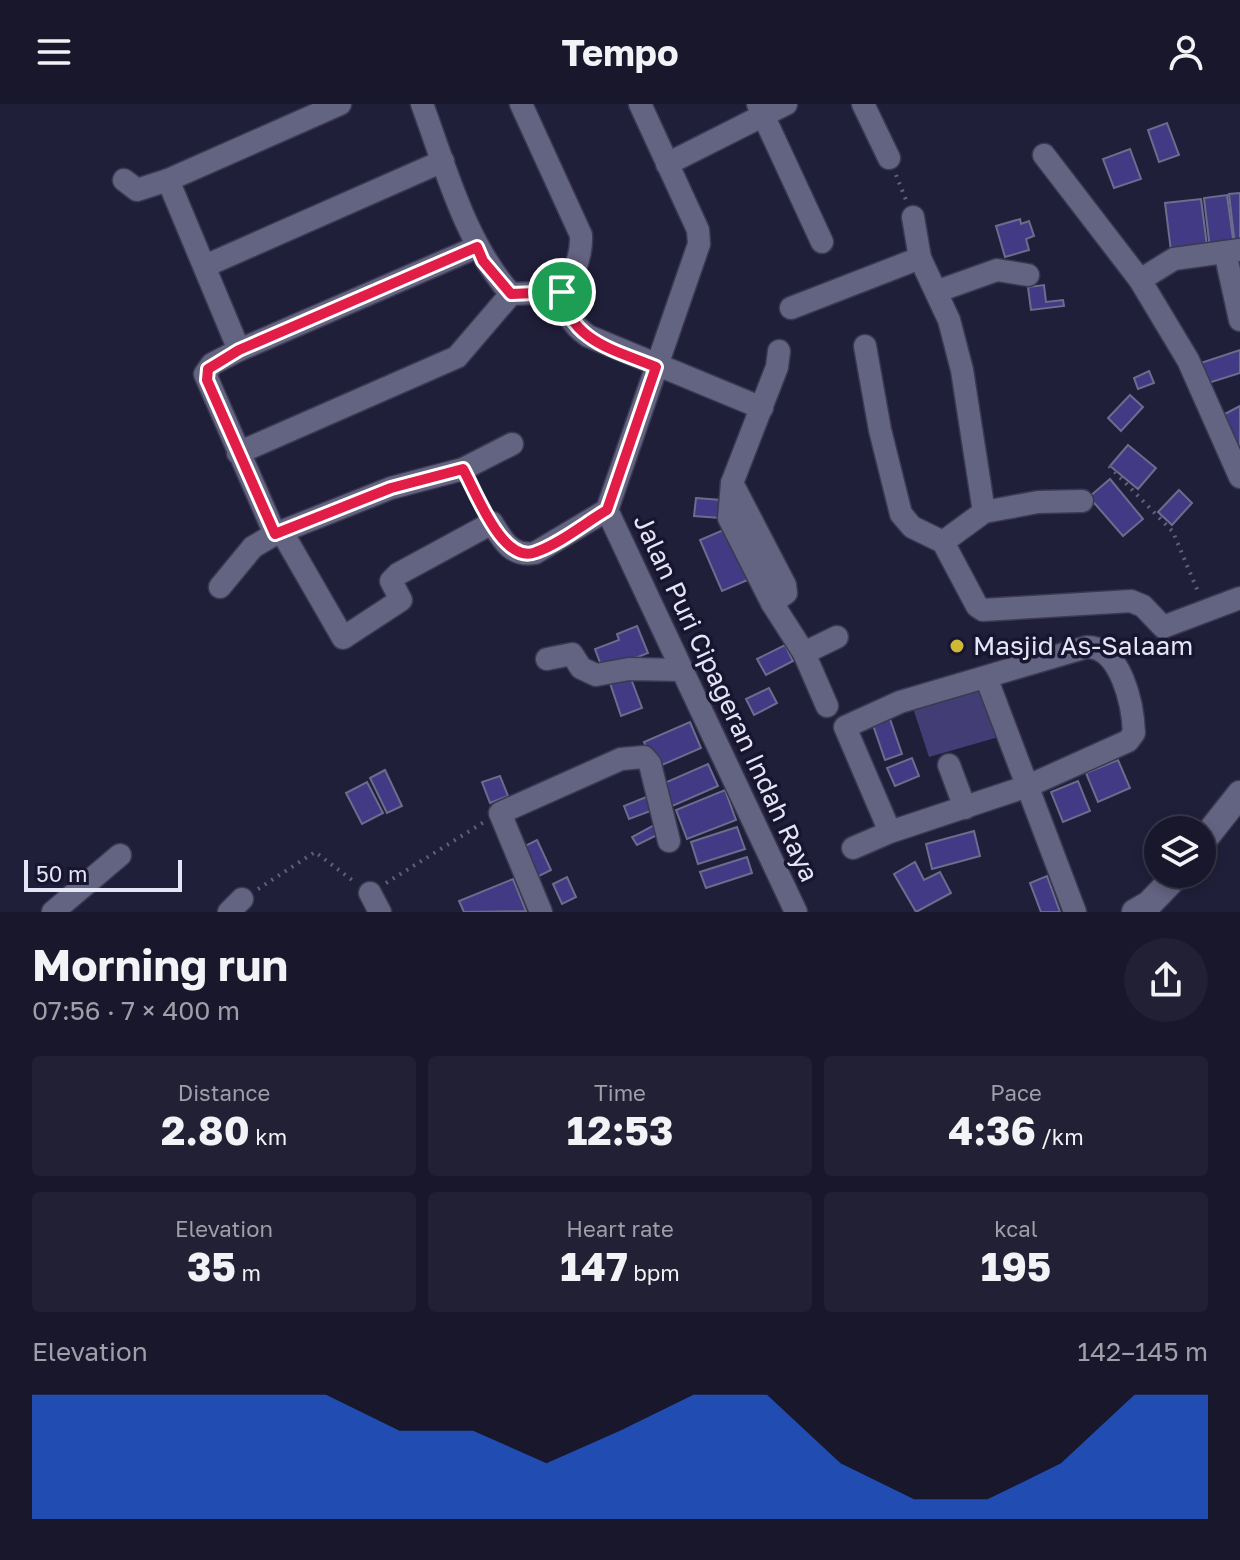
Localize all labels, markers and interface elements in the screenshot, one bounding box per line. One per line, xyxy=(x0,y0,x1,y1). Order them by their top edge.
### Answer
icon: menu xyxy=(32,30,76,74)
icon: person xyxy=(1164,30,1208,74)
text: Tempo xyxy=(562,31,679,74)
pin xyxy=(528,258,596,326)
icon: arrive xyxy=(540,270,584,314)
street label: Jalan Puri Cipageran Indah Raya xyxy=(627,509,825,886)
place label: Masjid As-Salaam xyxy=(973,630,1193,661)
marker: Masjid As-Salaam xyxy=(948,637,966,655)
map controls xyxy=(1144,816,1216,888)
button: layers xyxy=(1144,816,1216,888)
scale bar xyxy=(24,856,182,892)
text: 50 m xyxy=(36,860,87,887)
text: Morning run xyxy=(32,938,288,991)
button: share xyxy=(1124,938,1208,1022)
text: 07:56 · 7 × 400 m xyxy=(32,995,240,1026)
text: Distance xyxy=(178,1079,270,1106)
text: Time xyxy=(594,1079,646,1106)
text: Pace xyxy=(990,1079,1042,1106)
text: 2.80 xyxy=(161,1106,250,1154)
text: 12:53 xyxy=(567,1106,673,1154)
text: 4:36 xyxy=(948,1106,1036,1154)
text: km xyxy=(250,1123,287,1150)
text: /km xyxy=(1036,1123,1084,1150)
text: Elevation xyxy=(175,1215,273,1242)
text: Heart rate xyxy=(566,1215,674,1242)
text: kcal xyxy=(994,1215,1038,1242)
text: 35 xyxy=(187,1242,236,1290)
text: 147 xyxy=(560,1242,628,1290)
text: 195 xyxy=(981,1242,1051,1290)
text: m xyxy=(236,1259,261,1286)
text: bpm xyxy=(628,1259,680,1286)
text: Elevation xyxy=(32,1336,148,1367)
text: 142–145 m xyxy=(1078,1336,1208,1367)

